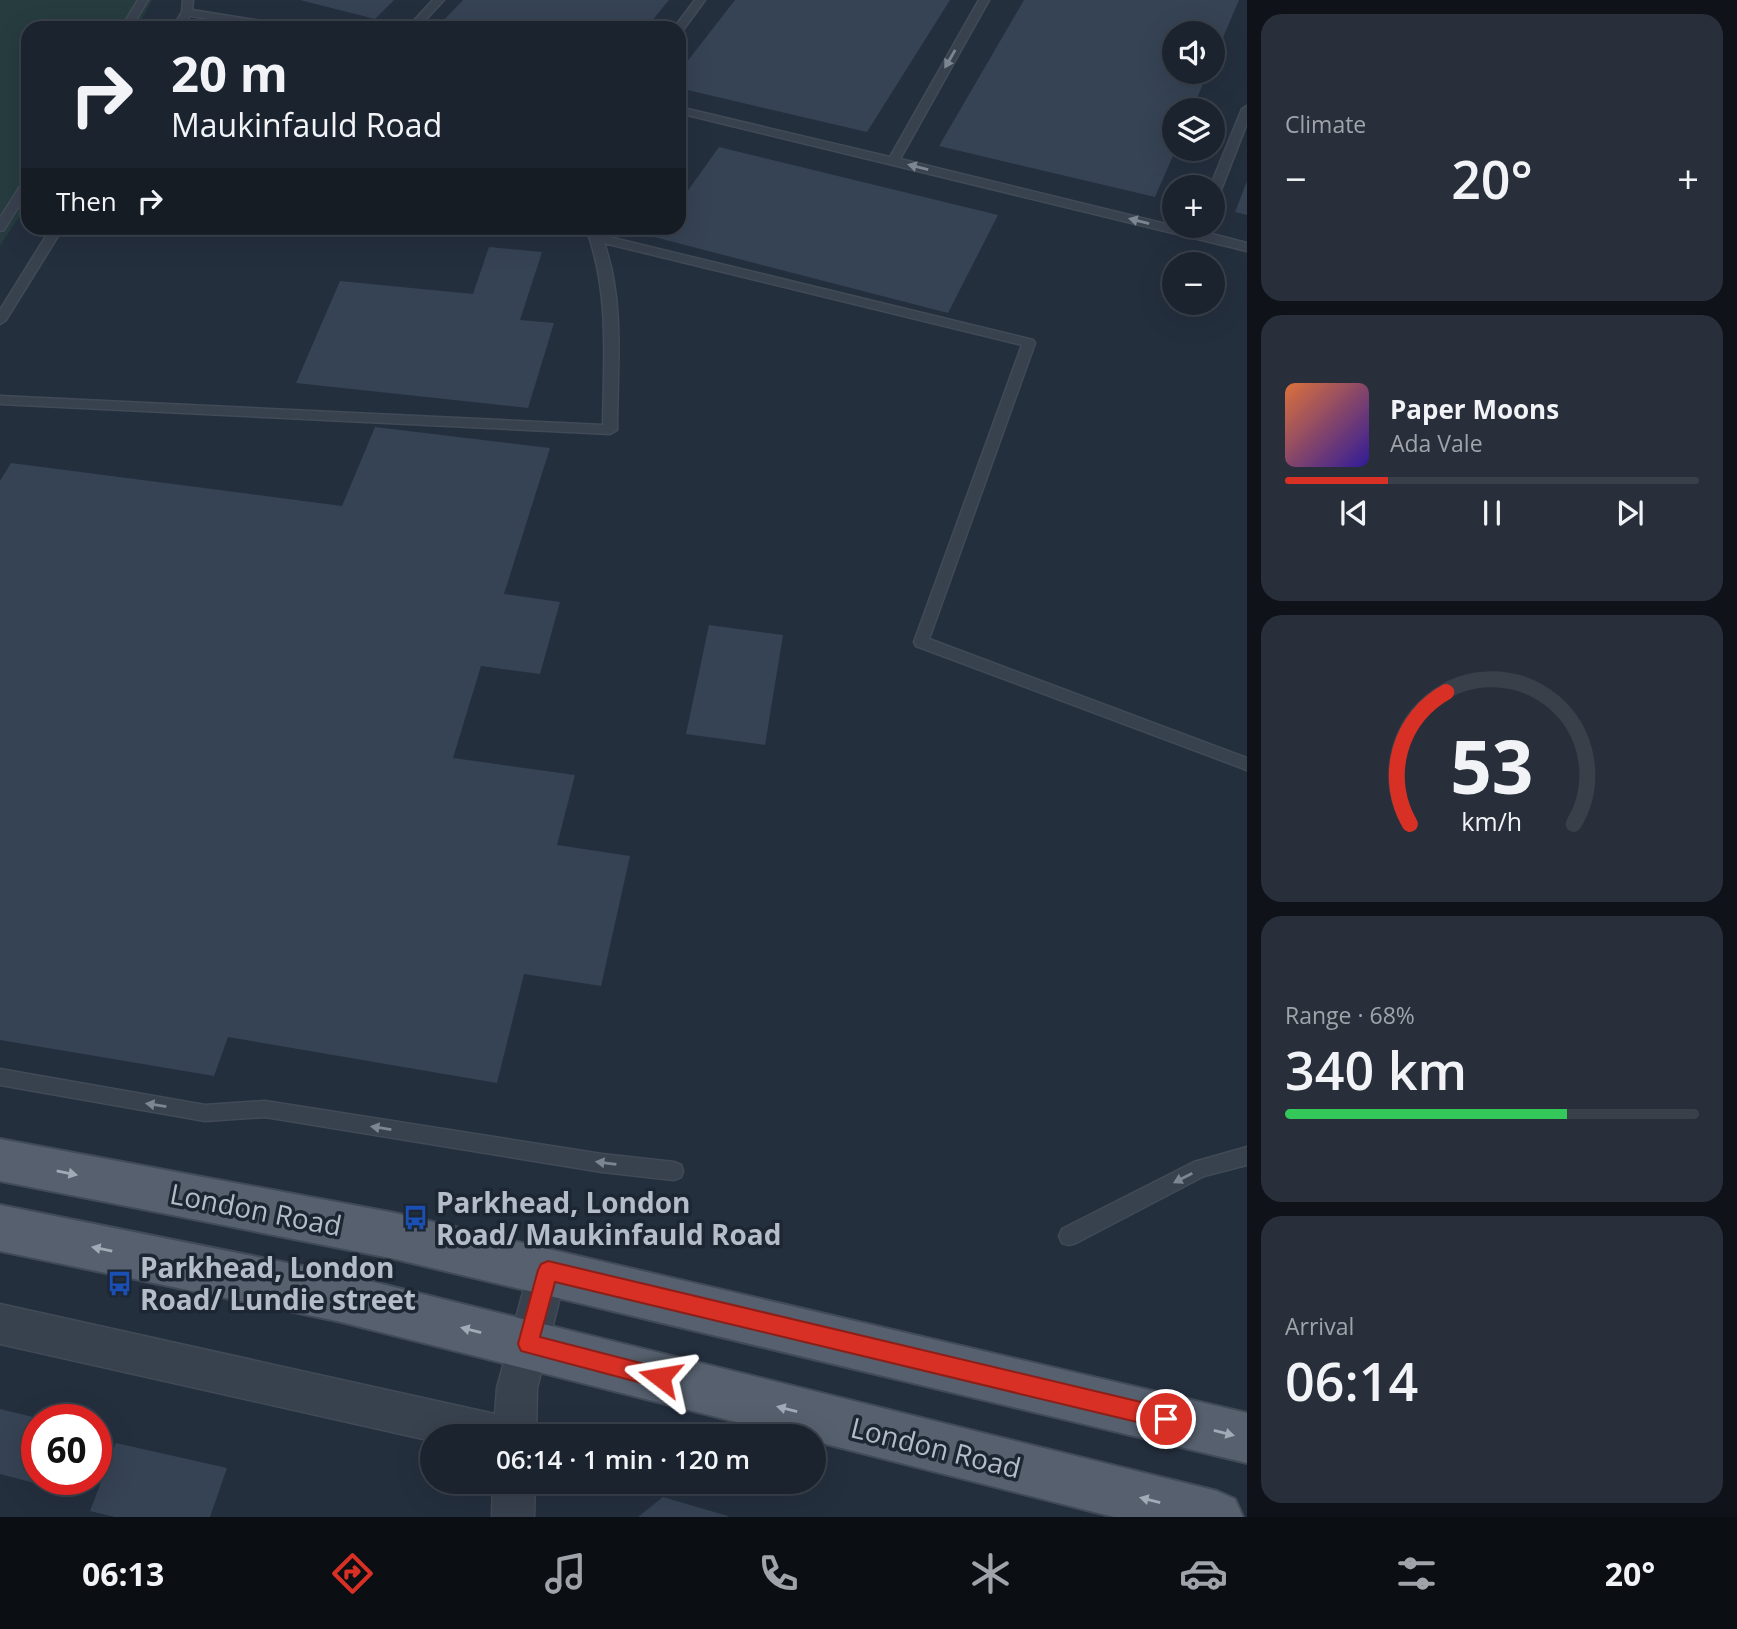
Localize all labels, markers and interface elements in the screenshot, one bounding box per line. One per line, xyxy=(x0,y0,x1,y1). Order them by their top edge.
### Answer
map controls xyxy=(1162,21,1225,315)
button: sound xyxy=(1162,21,1225,84)
text: 20 m xyxy=(171,40,288,106)
icon: right xyxy=(56,49,147,140)
one-way arrow xyxy=(944,50,956,69)
button: layers xyxy=(1162,98,1225,161)
text: Maukinfauld Road xyxy=(171,103,442,146)
text: Climate xyxy=(1285,108,1366,140)
text: 20° xyxy=(1451,143,1533,214)
text: − xyxy=(1285,152,1307,204)
text: + xyxy=(1677,152,1699,204)
one-way arrow xyxy=(907,162,929,173)
button: + xyxy=(1162,175,1225,238)
icon: right xyxy=(131,182,169,220)
text: Then xyxy=(56,183,117,219)
one-way arrow xyxy=(1128,215,1150,226)
button: − xyxy=(1162,252,1225,315)
text: Paper Moons xyxy=(1390,391,1559,427)
text: Ada Vale xyxy=(1390,427,1483,459)
icon: previous xyxy=(1335,494,1373,532)
icon: pause xyxy=(1473,494,1511,532)
icon: next xyxy=(1611,494,1649,532)
text: 53 xyxy=(1450,717,1534,816)
text: km/h xyxy=(1462,804,1522,838)
text: Range · 68% xyxy=(1285,999,1415,1031)
text: 340 km xyxy=(1285,1034,1467,1105)
one-way arrow xyxy=(145,1099,167,1110)
one-way arrow xyxy=(370,1122,392,1133)
one-way arrow xyxy=(595,1157,617,1168)
one-way arrow xyxy=(56,1168,78,1179)
one-way arrow xyxy=(1173,1172,1193,1183)
street label: London Road xyxy=(167,1174,345,1244)
place label: Parkhead, London Road/ Maukinfauld Road xyxy=(436,1183,781,1253)
bus stop icon: Parkhead, London Road/ Maukinfauld Road xyxy=(402,1204,430,1232)
one-way arrow xyxy=(91,1244,113,1255)
place label: Parkhead, London Road/ Lundie street xyxy=(140,1248,416,1318)
bus stop icon: Parkhead, London Road/ Lundie street xyxy=(106,1269,134,1297)
text: Arrival xyxy=(1285,1310,1354,1342)
one-way arrow xyxy=(460,1324,482,1335)
position arrow xyxy=(623,1340,697,1414)
text: 06:14 xyxy=(1285,1345,1418,1416)
pin xyxy=(1136,1389,1196,1449)
icon: arrive xyxy=(1147,1400,1185,1438)
one-way arrow xyxy=(776,1403,798,1414)
speed limit sign: 60 xyxy=(21,1404,112,1495)
street label: London Road xyxy=(847,1408,1025,1486)
one-way arrow xyxy=(1213,1428,1235,1439)
text: 06:14 · 1 min · 120 m xyxy=(496,1441,750,1477)
one-way arrow xyxy=(1139,1494,1161,1505)
icon: directions xyxy=(328,1549,377,1598)
icon: music xyxy=(541,1549,590,1598)
icon: phone xyxy=(754,1549,803,1598)
icon: climate xyxy=(966,1549,1015,1598)
icon: car xyxy=(1179,1549,1228,1598)
icon: filters xyxy=(1392,1549,1441,1598)
text: 06:13 xyxy=(82,1552,164,1595)
text: 20° xyxy=(1605,1552,1655,1595)

